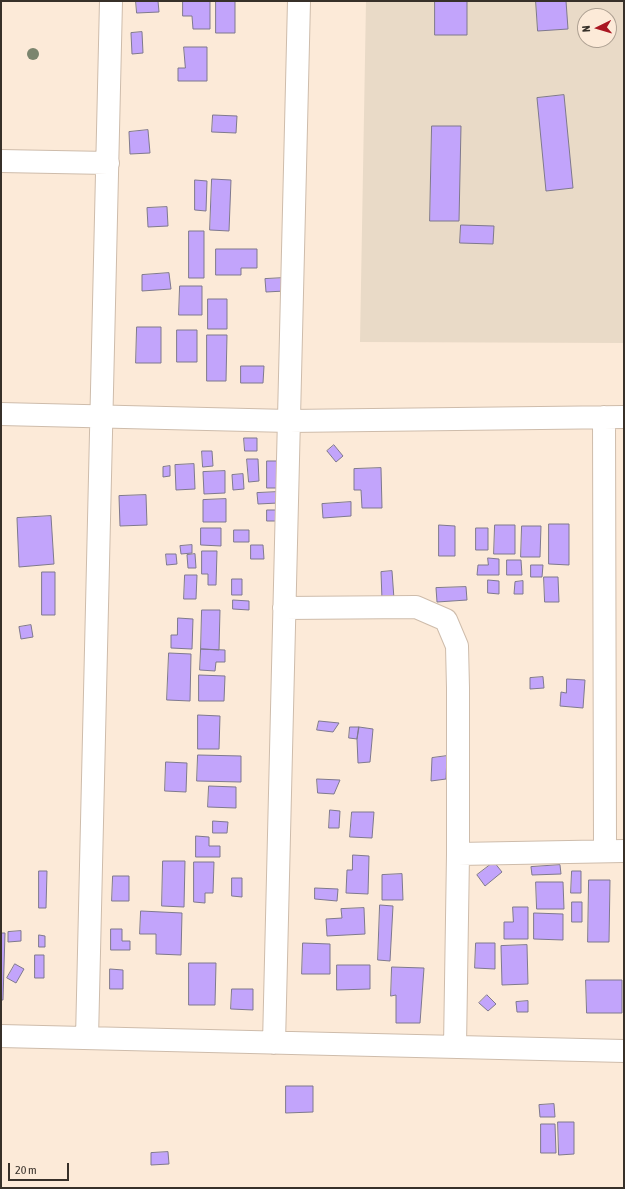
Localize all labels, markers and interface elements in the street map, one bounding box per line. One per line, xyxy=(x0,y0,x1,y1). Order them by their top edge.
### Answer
north arrow xyxy=(577,8,617,48)
text: N xyxy=(580,25,592,33)
scale bar xyxy=(10,1155,71,1181)
text: 20 m xyxy=(15,1163,37,1177)

